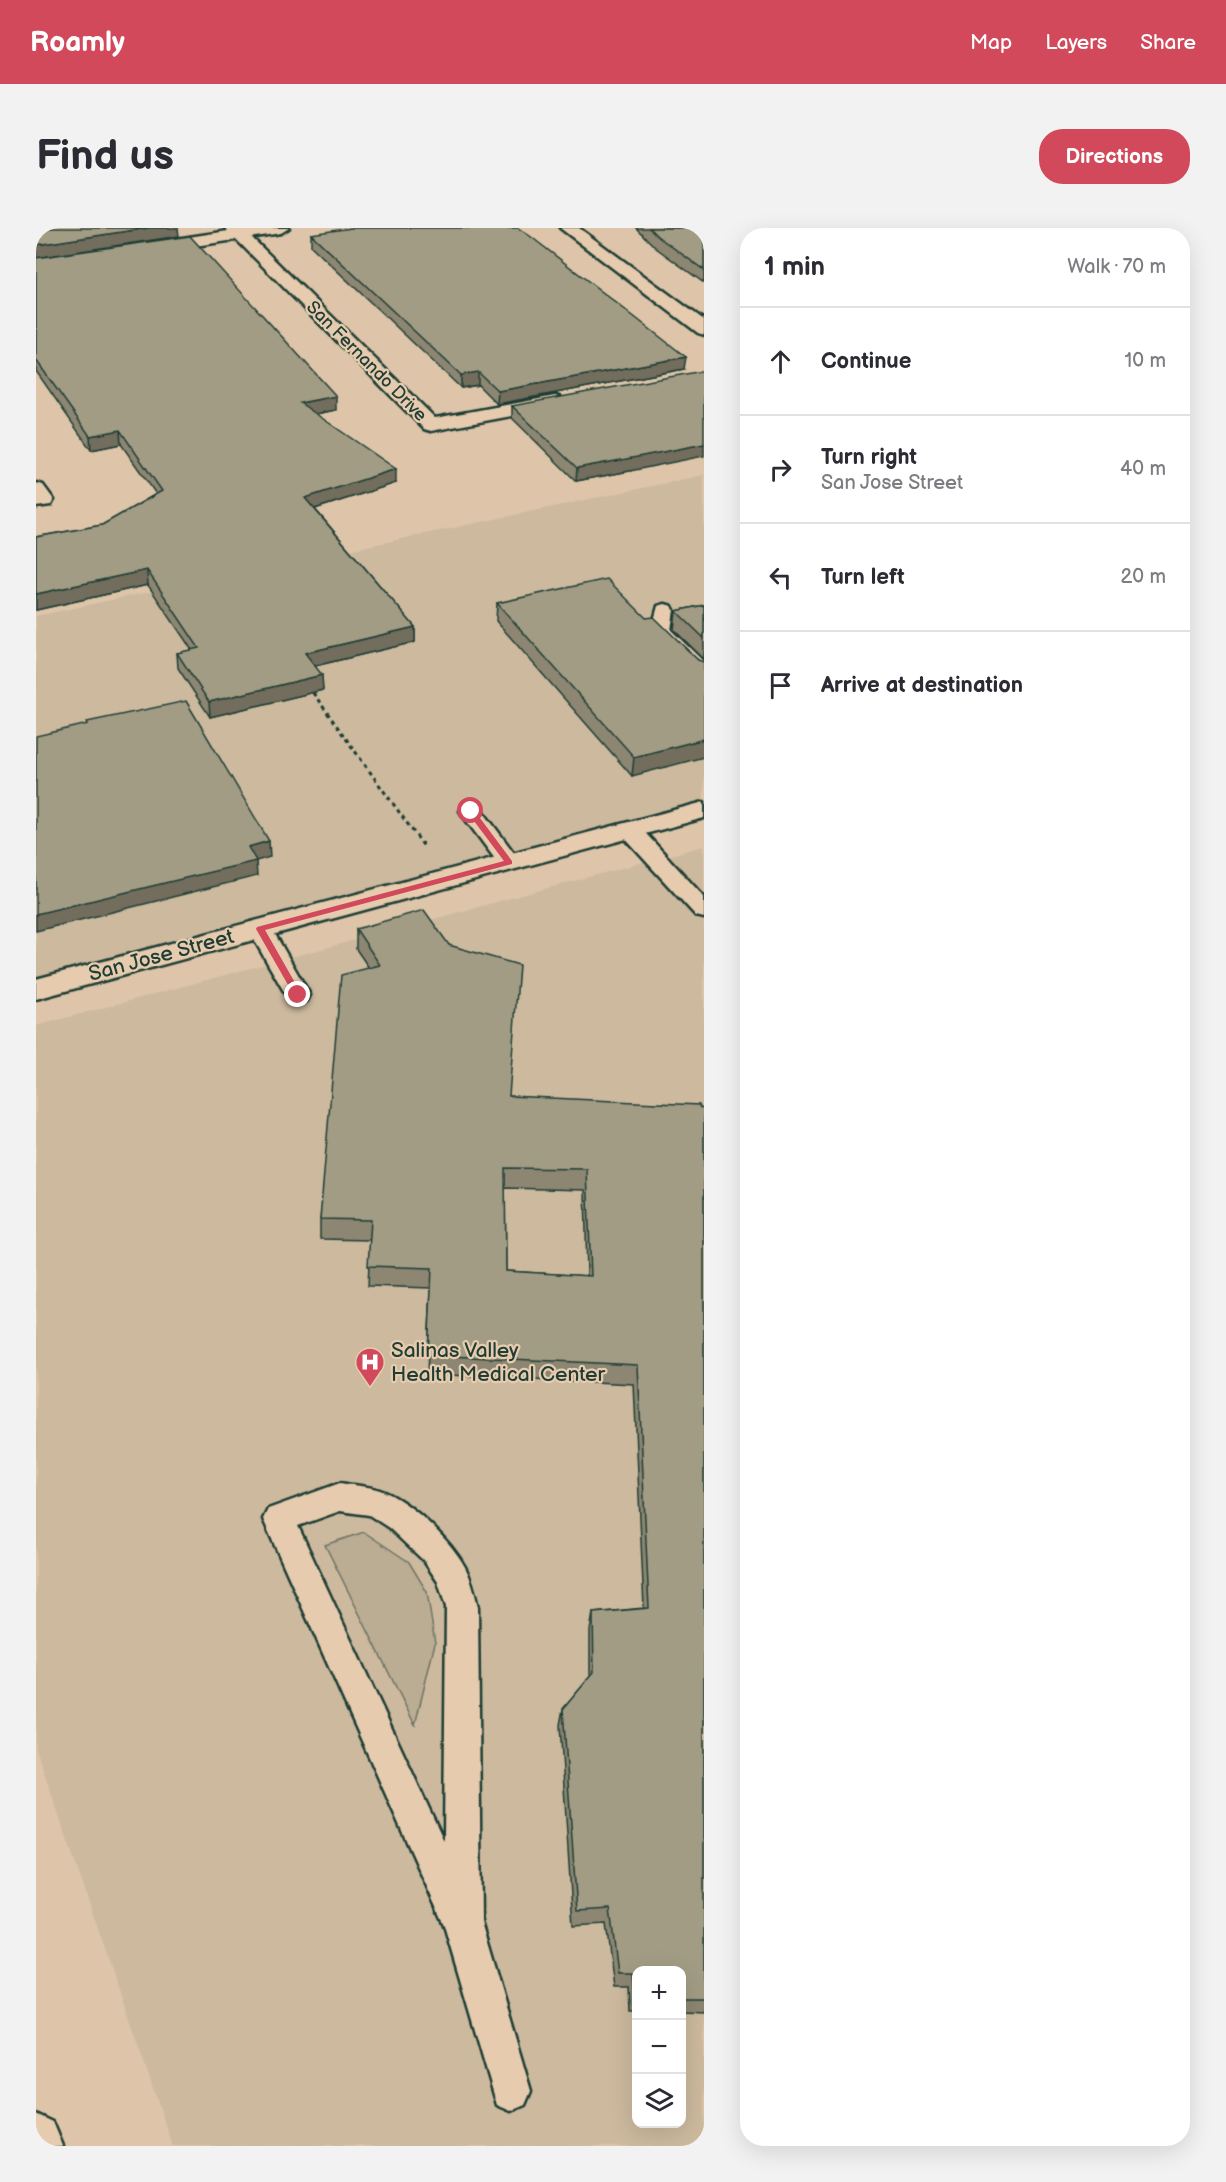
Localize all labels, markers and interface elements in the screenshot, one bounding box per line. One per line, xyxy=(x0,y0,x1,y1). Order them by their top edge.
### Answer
text: Roamly xyxy=(30,26,125,59)
text: Map xyxy=(970,30,1012,55)
text: Layers xyxy=(1045,30,1107,55)
text: Share xyxy=(1140,30,1196,55)
button: Directions xyxy=(1039,129,1190,184)
text: Find us xyxy=(36,131,174,182)
text: 1 min xyxy=(764,252,825,283)
text: Walk · 70 m xyxy=(1067,255,1166,279)
street label: San Fernando Drive xyxy=(302,297,431,426)
icon: ahead xyxy=(764,345,797,378)
text: Continue xyxy=(821,348,911,375)
text: 10 m xyxy=(1125,349,1166,373)
text: Turn right xyxy=(821,444,917,471)
icon: right xyxy=(764,453,797,486)
text: 40 m xyxy=(1120,457,1166,481)
text: San Jose Street xyxy=(821,471,963,495)
icon: left xyxy=(764,561,797,594)
text: Turn left xyxy=(821,564,905,591)
text: 20 m xyxy=(1121,565,1166,589)
icon: arrive xyxy=(764,669,797,702)
text: Arrive at destination xyxy=(821,672,1023,699)
route start xyxy=(457,797,483,823)
street label: San Jose Street xyxy=(86,924,237,987)
route end xyxy=(284,981,310,1007)
place label: Salinas Valley Health Medical Center xyxy=(391,1338,606,1387)
hospital icon: Salinas Valley Health Medical Center xyxy=(354,1346,386,1388)
map controls xyxy=(632,1966,686,2128)
button: + xyxy=(632,1966,686,2020)
button: − xyxy=(632,2020,686,2074)
button: layers xyxy=(632,2074,686,2128)

